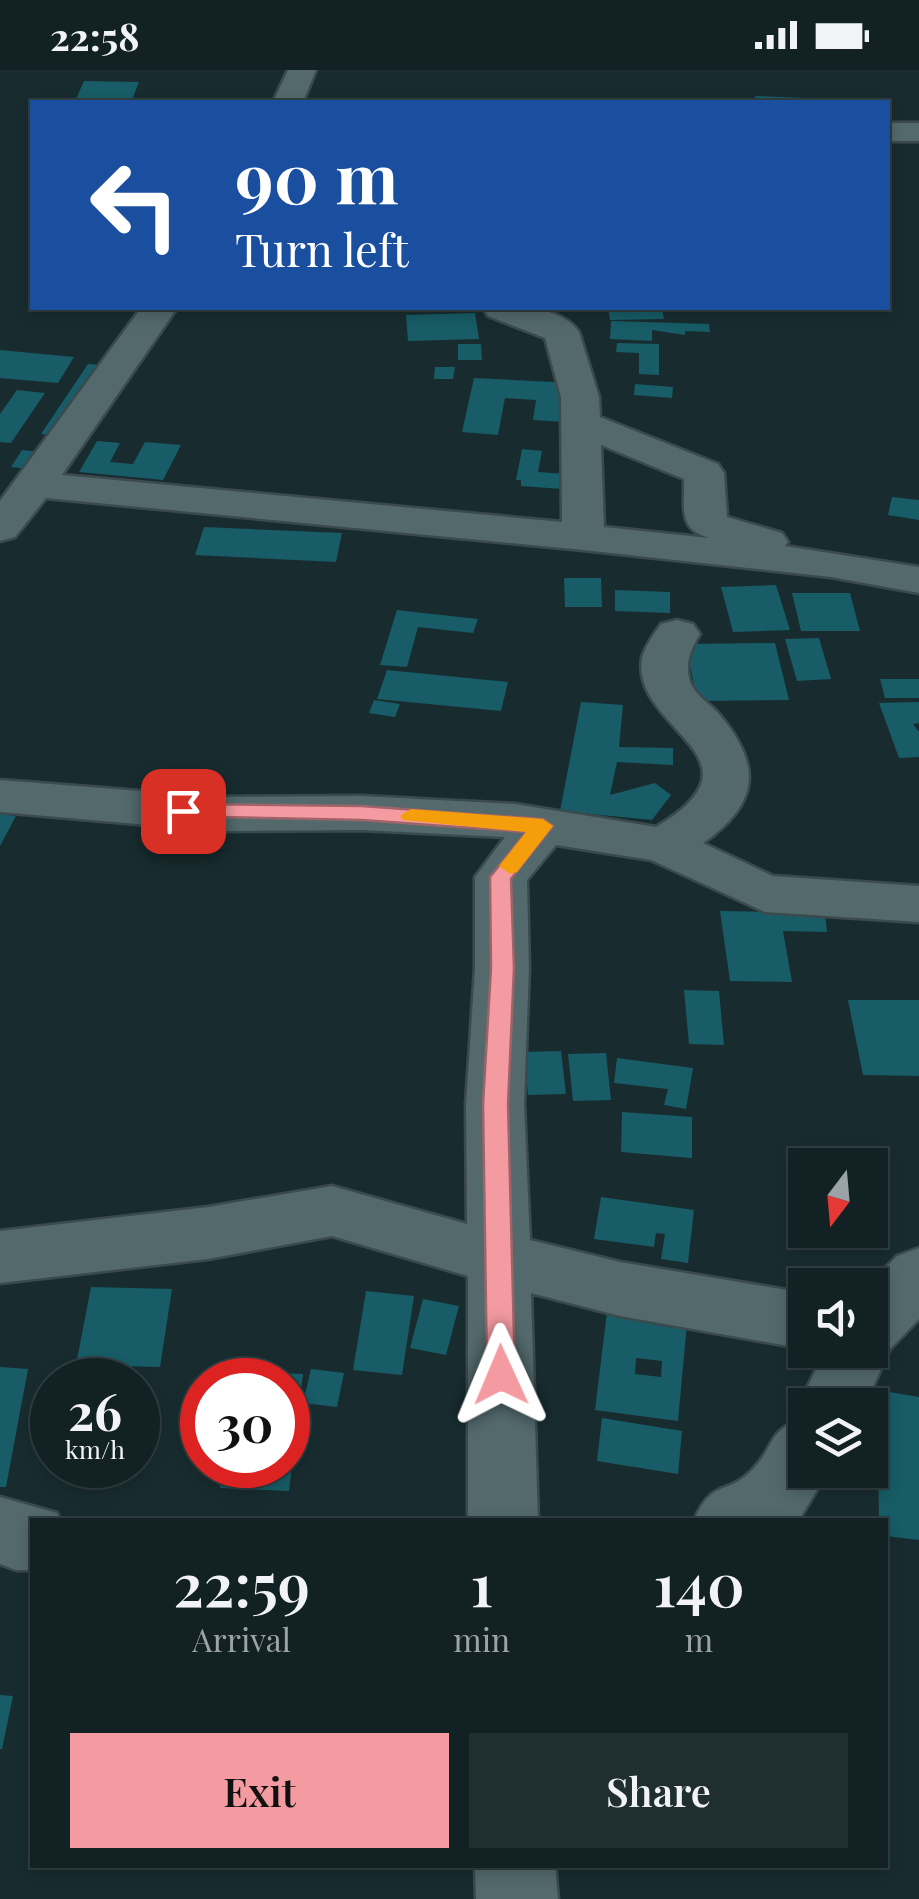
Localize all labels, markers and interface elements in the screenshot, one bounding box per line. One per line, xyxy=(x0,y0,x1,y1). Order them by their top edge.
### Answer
text: 22:58 xyxy=(50,10,140,61)
text: 90 m xyxy=(235,128,399,222)
icon: left xyxy=(70,140,200,270)
text: Turn left xyxy=(235,218,409,278)
pin xyxy=(141,769,226,854)
icon: arrive xyxy=(156,784,211,839)
north arrow xyxy=(788,1148,888,1248)
map controls xyxy=(788,1148,888,1488)
button: sound xyxy=(788,1268,888,1368)
position arrow xyxy=(449,1323,553,1427)
speed limit sign: 30 xyxy=(180,1358,310,1488)
text: 26 xyxy=(68,1377,122,1444)
button: layers xyxy=(788,1388,888,1488)
text: km/h xyxy=(65,1432,125,1465)
text: 22:59 xyxy=(173,1542,310,1622)
text: 1 xyxy=(470,1542,493,1622)
text: 140 xyxy=(653,1542,745,1622)
text: Arrival xyxy=(192,1617,291,1660)
text: min xyxy=(453,1617,510,1660)
text: m xyxy=(685,1617,713,1660)
button: Exit xyxy=(70,1733,449,1848)
button: Share xyxy=(469,1733,848,1848)

